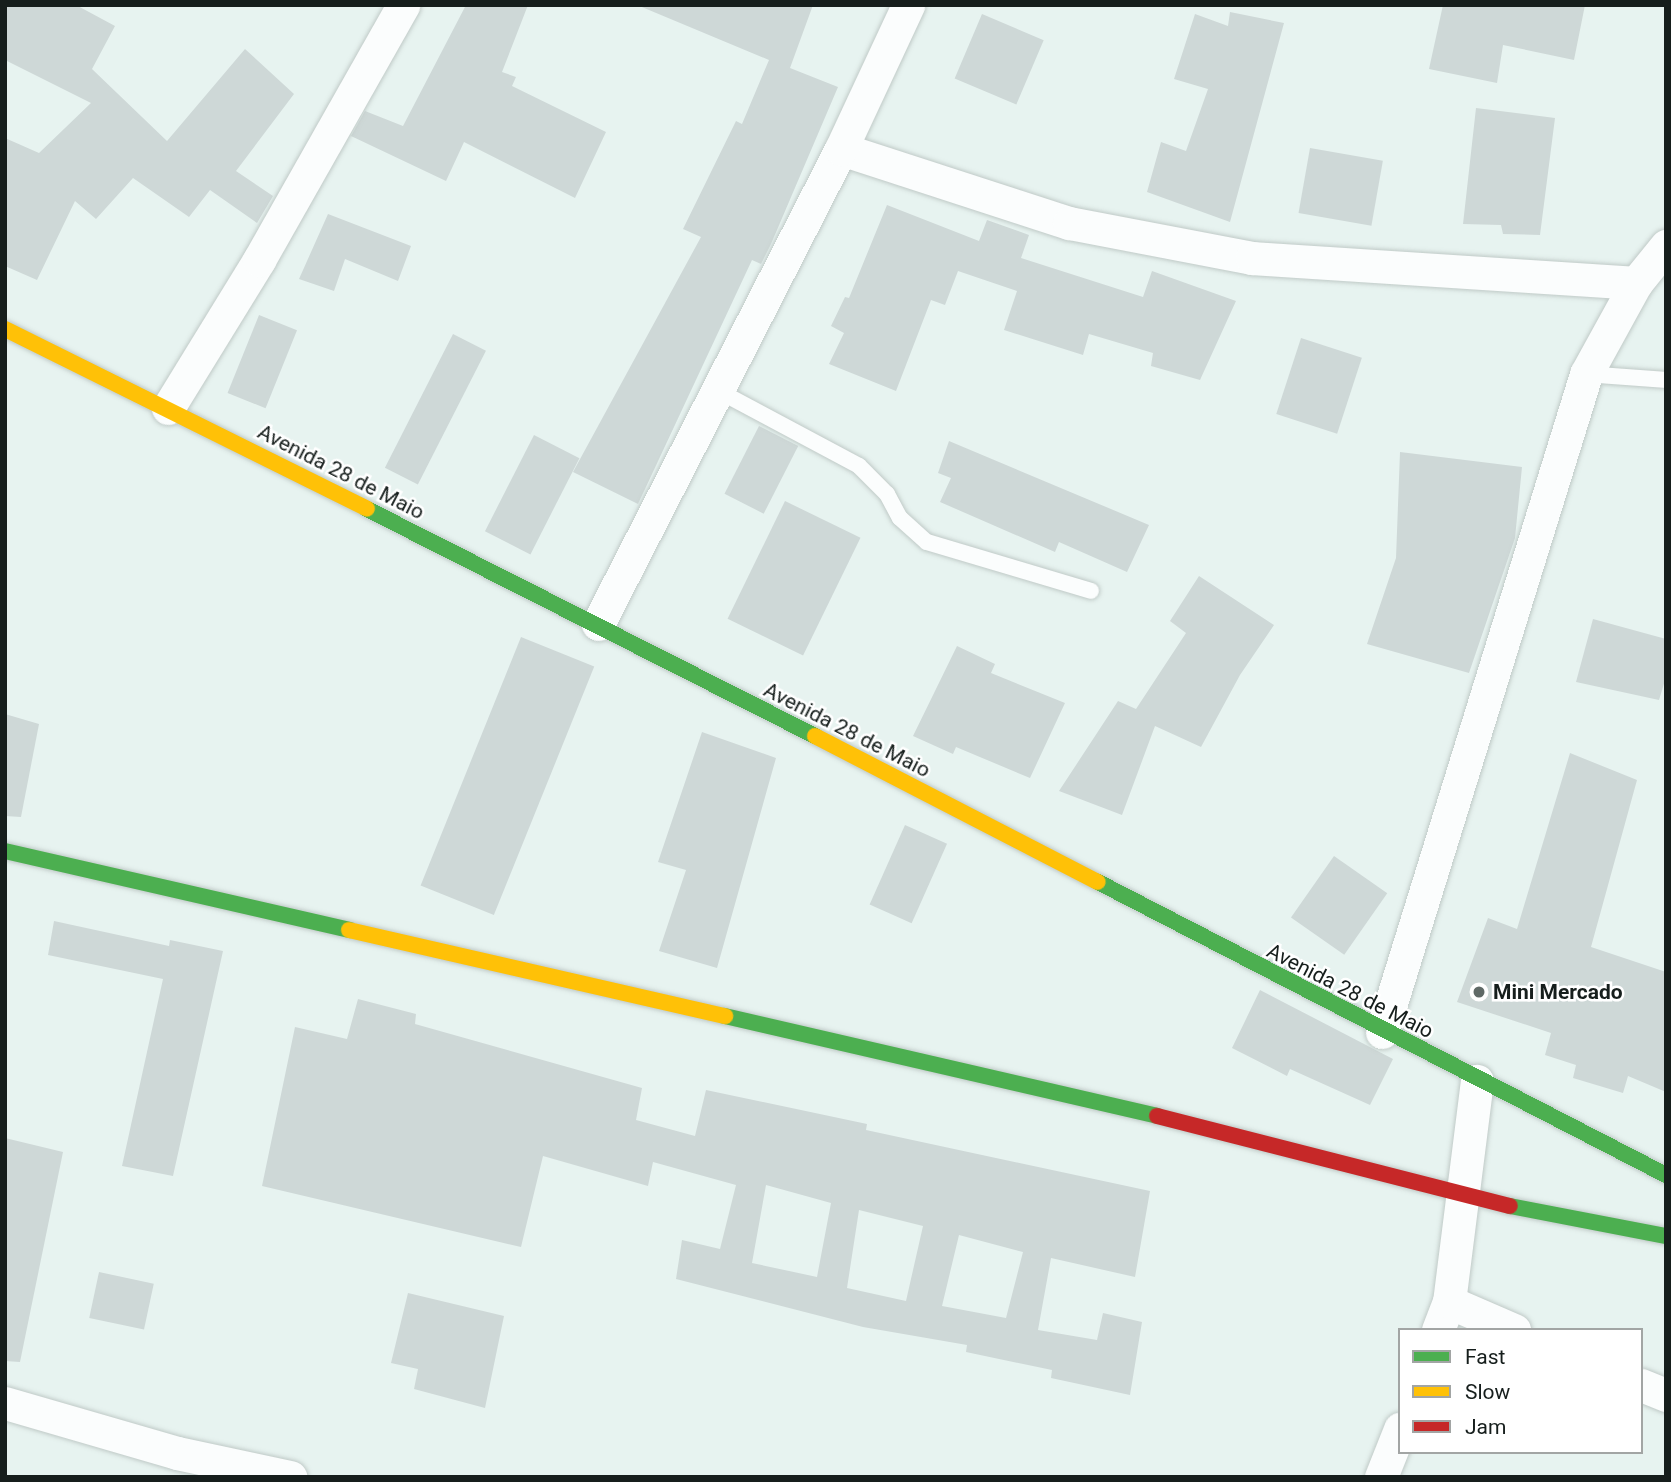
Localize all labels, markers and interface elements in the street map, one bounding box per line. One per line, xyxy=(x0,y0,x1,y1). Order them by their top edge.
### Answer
street label: Avenida 28 de Maio xyxy=(254,419,428,525)
street label: Avenida 28 de Maio xyxy=(760,677,934,783)
street label: Avenida 28 de Maio xyxy=(1263,938,1437,1044)
place label: Mini Mercado xyxy=(1493,979,1623,1005)
marker: Mini Mercado xyxy=(1471,984,1487,1000)
legend xyxy=(1398,1328,1643,1454)
text: Fast xyxy=(1465,1345,1505,1369)
text: Slow xyxy=(1465,1380,1510,1404)
text: Jam xyxy=(1465,1415,1506,1439)

